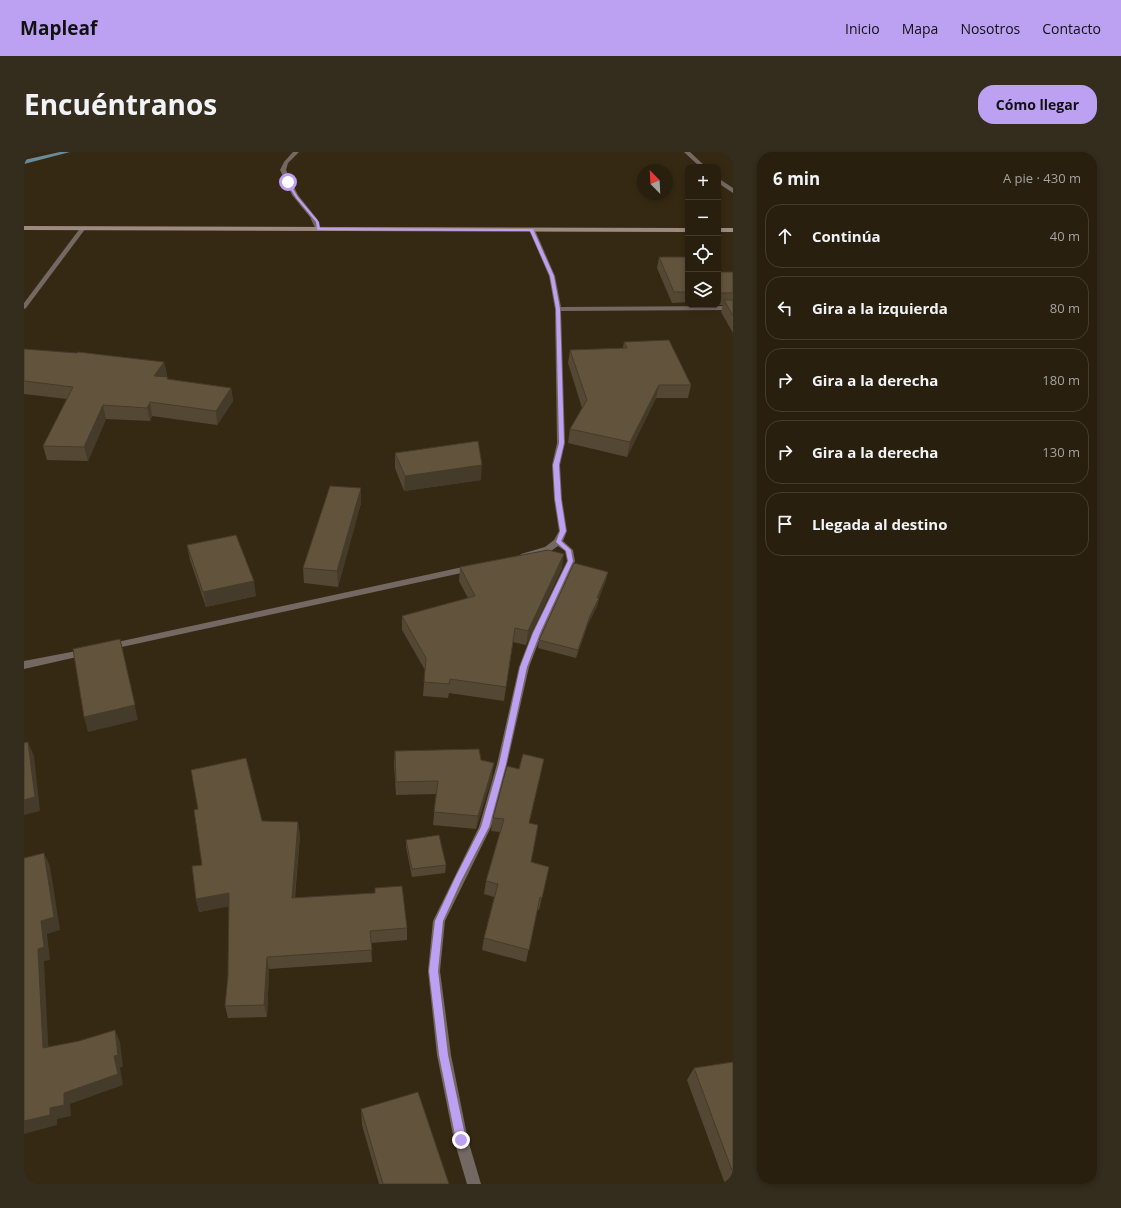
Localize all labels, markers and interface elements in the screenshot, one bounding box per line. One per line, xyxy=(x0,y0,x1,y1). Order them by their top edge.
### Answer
text: Mapleaf xyxy=(20,15,97,41)
text: Inicio xyxy=(845,19,880,38)
text: Mapa xyxy=(902,19,938,38)
text: Nosotros xyxy=(960,19,1020,38)
text: Contacto xyxy=(1042,19,1101,38)
text: Encuéntranos xyxy=(24,85,217,123)
button: Cómo llegar xyxy=(978,85,1097,124)
north arrow xyxy=(637,164,673,200)
map controls xyxy=(685,164,721,308)
button: + xyxy=(685,164,721,200)
text: 6 min xyxy=(773,167,820,190)
text: A pie · 430 m xyxy=(1003,169,1081,187)
route start xyxy=(279,173,297,191)
button: − xyxy=(685,200,721,236)
icon: ahead xyxy=(774,225,796,247)
text: Continúa xyxy=(812,226,881,246)
text: 40 m xyxy=(1050,227,1080,245)
button: locate xyxy=(685,236,721,272)
button: layers xyxy=(685,272,721,308)
icon: left xyxy=(774,297,796,319)
text: Gira a la izquierda xyxy=(812,298,948,318)
text: 80 m xyxy=(1050,299,1080,317)
icon: right xyxy=(774,369,796,391)
text: Gira a la derecha xyxy=(812,370,938,390)
text: 180 m xyxy=(1042,371,1080,389)
icon: right xyxy=(774,441,796,463)
text: Gira a la derecha xyxy=(812,442,938,462)
text: 130 m xyxy=(1042,443,1080,461)
icon: arrive xyxy=(774,513,796,535)
text: Llegada al destino xyxy=(812,514,947,534)
route end xyxy=(452,1131,470,1149)

